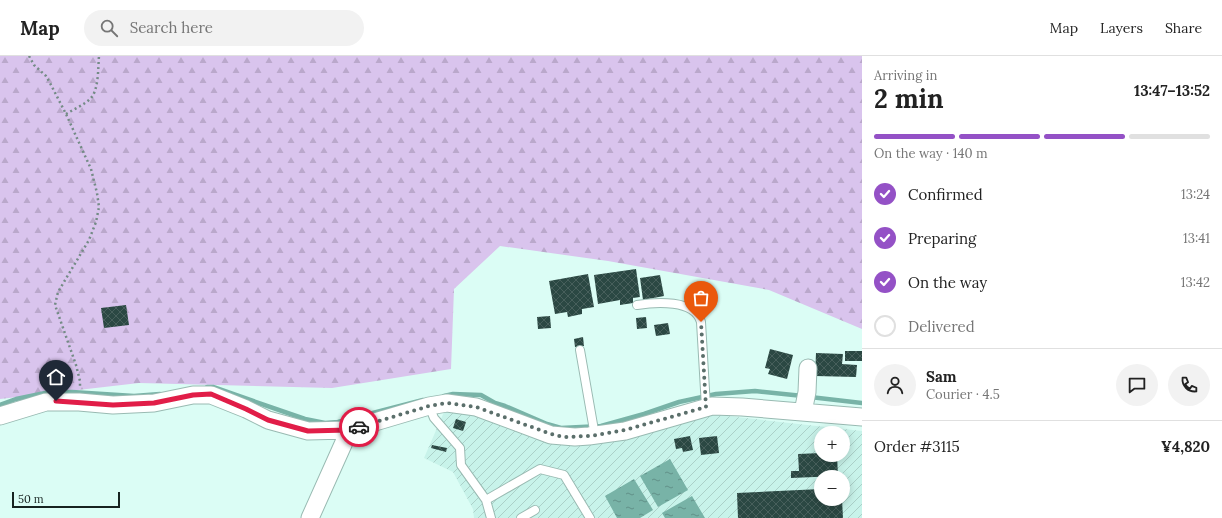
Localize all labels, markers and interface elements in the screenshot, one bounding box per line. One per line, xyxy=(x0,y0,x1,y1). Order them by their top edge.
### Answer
search box xyxy=(84,10,364,46)
text: Map xyxy=(20,16,60,40)
icon: search xyxy=(98,17,120,39)
text: Search here xyxy=(130,18,213,37)
text: Map xyxy=(1050,19,1078,37)
text: Layers xyxy=(1100,19,1143,37)
text: Share xyxy=(1165,19,1202,37)
text: Arriving in xyxy=(874,67,937,84)
text: 13:47–13:52 xyxy=(1134,81,1210,100)
text: 2 min xyxy=(874,82,944,115)
text: On the way · 140 m xyxy=(874,145,988,162)
icon: check xyxy=(874,183,896,205)
text: Confirmed xyxy=(908,185,983,204)
text: 13:24 xyxy=(1181,186,1210,203)
icon: check xyxy=(874,227,896,249)
text: Preparing xyxy=(908,229,976,248)
text: 13:41 xyxy=(1183,230,1210,247)
icon: check xyxy=(874,271,896,293)
text: On the way xyxy=(908,273,987,292)
text: 13:42 xyxy=(1181,274,1210,291)
pin xyxy=(684,281,718,322)
icon: bag xyxy=(690,287,712,309)
text: Delivered xyxy=(908,317,975,336)
pin xyxy=(39,360,73,401)
button: person xyxy=(874,364,916,406)
button: chat xyxy=(1116,364,1158,406)
button: phone xyxy=(1168,364,1210,406)
icon: home xyxy=(45,366,67,388)
text: Sam xyxy=(926,367,957,386)
text: Courier · 4.5 xyxy=(926,386,1000,403)
courier xyxy=(339,407,379,447)
icon: car xyxy=(348,416,370,438)
map controls xyxy=(814,426,850,506)
button: + xyxy=(814,426,850,462)
text: Order #3115 xyxy=(874,437,960,456)
text: ¥4,820 xyxy=(1161,437,1210,456)
button: − xyxy=(814,470,850,506)
scale bar xyxy=(12,490,120,509)
text: 50 m xyxy=(18,492,44,506)

